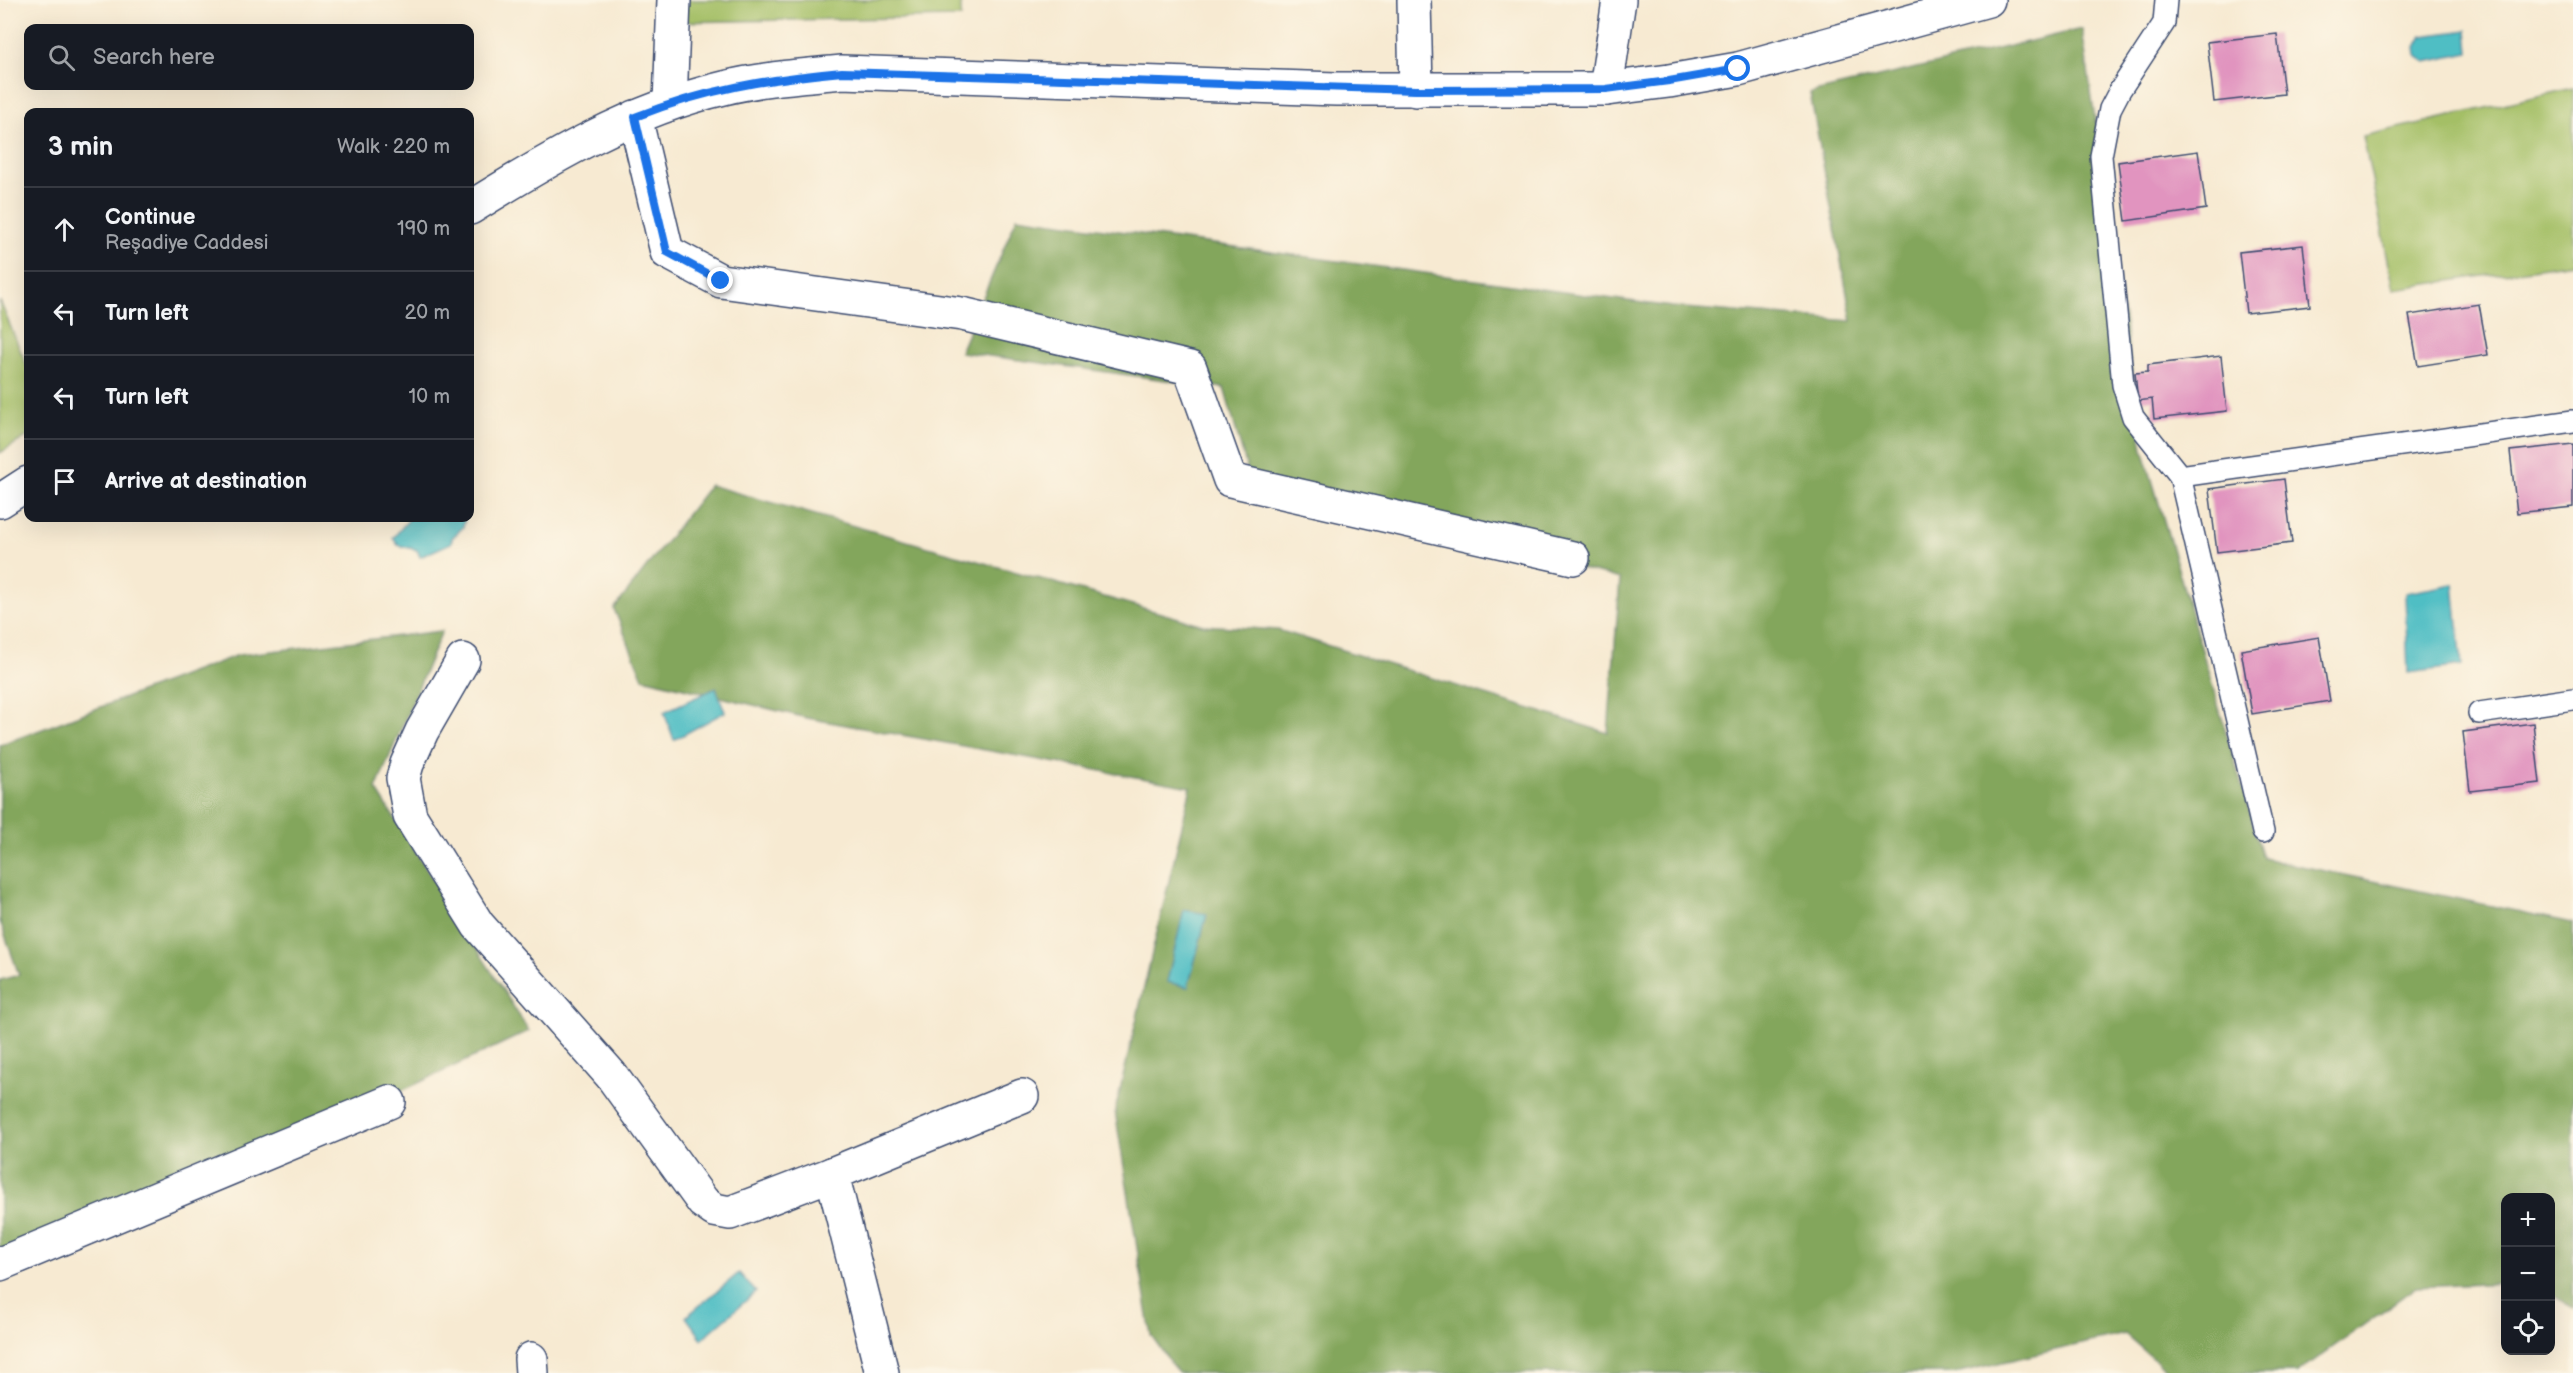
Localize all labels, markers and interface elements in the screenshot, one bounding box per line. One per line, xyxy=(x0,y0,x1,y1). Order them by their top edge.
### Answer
search box xyxy=(24,24,474,90)
icon: search xyxy=(45,41,78,74)
text: Search here xyxy=(93,44,215,71)
route start xyxy=(1724,55,1750,81)
text: 3 min xyxy=(48,132,113,163)
text: Walk · 220 m xyxy=(337,135,450,159)
text: Continue xyxy=(105,204,195,231)
icon: ahead xyxy=(48,213,81,246)
text: 190 m xyxy=(397,217,450,241)
text: Reşadiye Caddesi xyxy=(105,231,268,255)
route end xyxy=(707,267,733,293)
icon: left xyxy=(48,297,81,330)
text: Turn left xyxy=(105,300,189,327)
text: 20 m xyxy=(405,301,450,325)
icon: left xyxy=(48,381,81,414)
text: Turn left xyxy=(105,384,189,411)
text: 10 m xyxy=(409,385,450,409)
icon: arrive xyxy=(48,465,81,498)
text: Arrive at destination xyxy=(105,468,307,495)
map controls xyxy=(2501,1193,2555,1355)
button: + xyxy=(2501,1193,2555,1247)
button: − xyxy=(2501,1247,2555,1301)
button: locate xyxy=(2501,1301,2555,1355)

